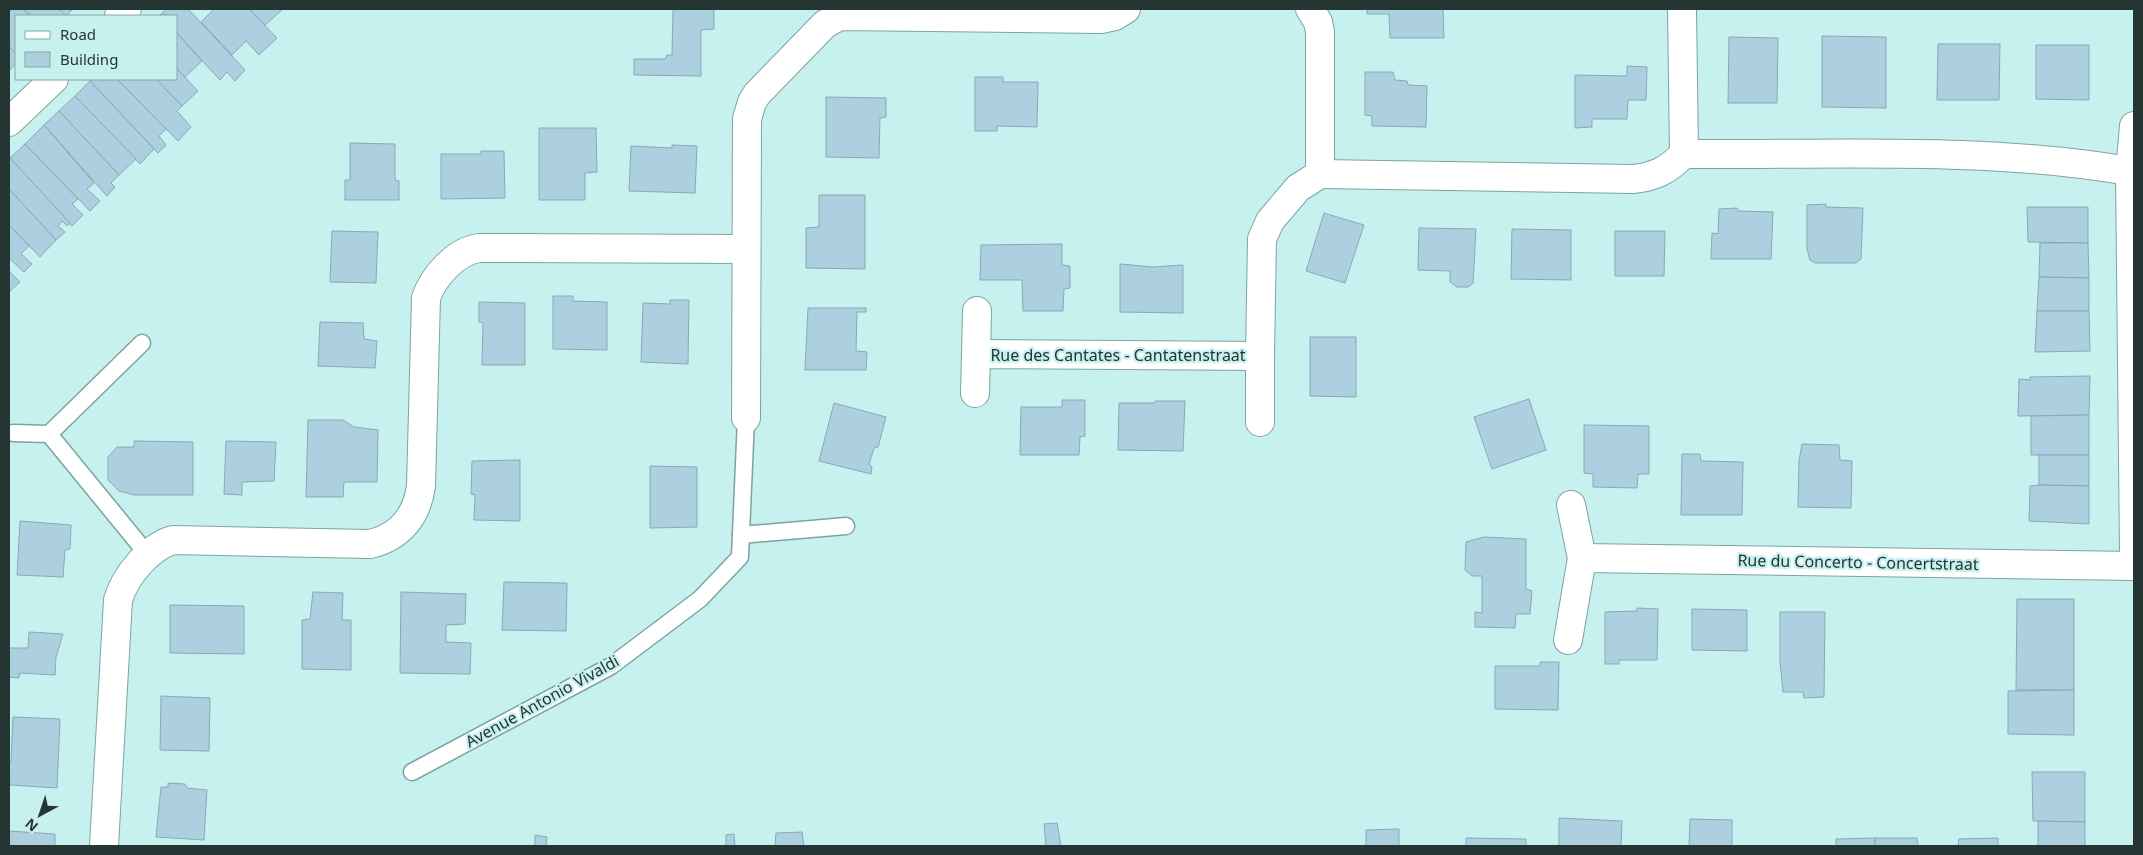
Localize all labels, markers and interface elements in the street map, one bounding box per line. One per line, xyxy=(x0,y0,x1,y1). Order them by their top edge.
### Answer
legend xyxy=(15,15,178,80)
text: Road xyxy=(60,24,96,44)
text: Building xyxy=(60,49,118,69)
street label: Rue des Cantates - Cantatenstraat xyxy=(990,344,1246,366)
street label: Rue du Concerto - Concertstraat xyxy=(1737,549,1979,575)
street label: Avenue Antonio Vivaldi xyxy=(461,650,623,752)
north arrow xyxy=(15,790,65,840)
text: N xyxy=(21,814,42,836)

